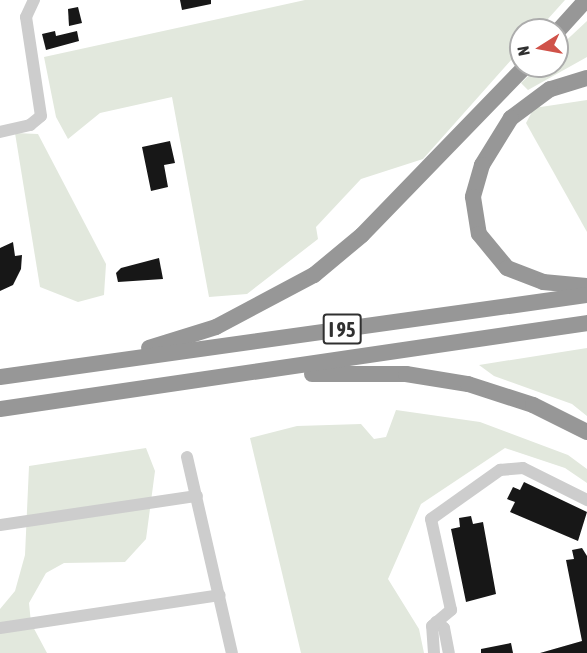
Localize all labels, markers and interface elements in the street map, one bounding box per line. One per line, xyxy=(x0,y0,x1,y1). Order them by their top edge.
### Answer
north arrow xyxy=(509,18,569,78)
text: N xyxy=(514,45,533,57)
road number: I 95 xyxy=(322,312,362,346)

